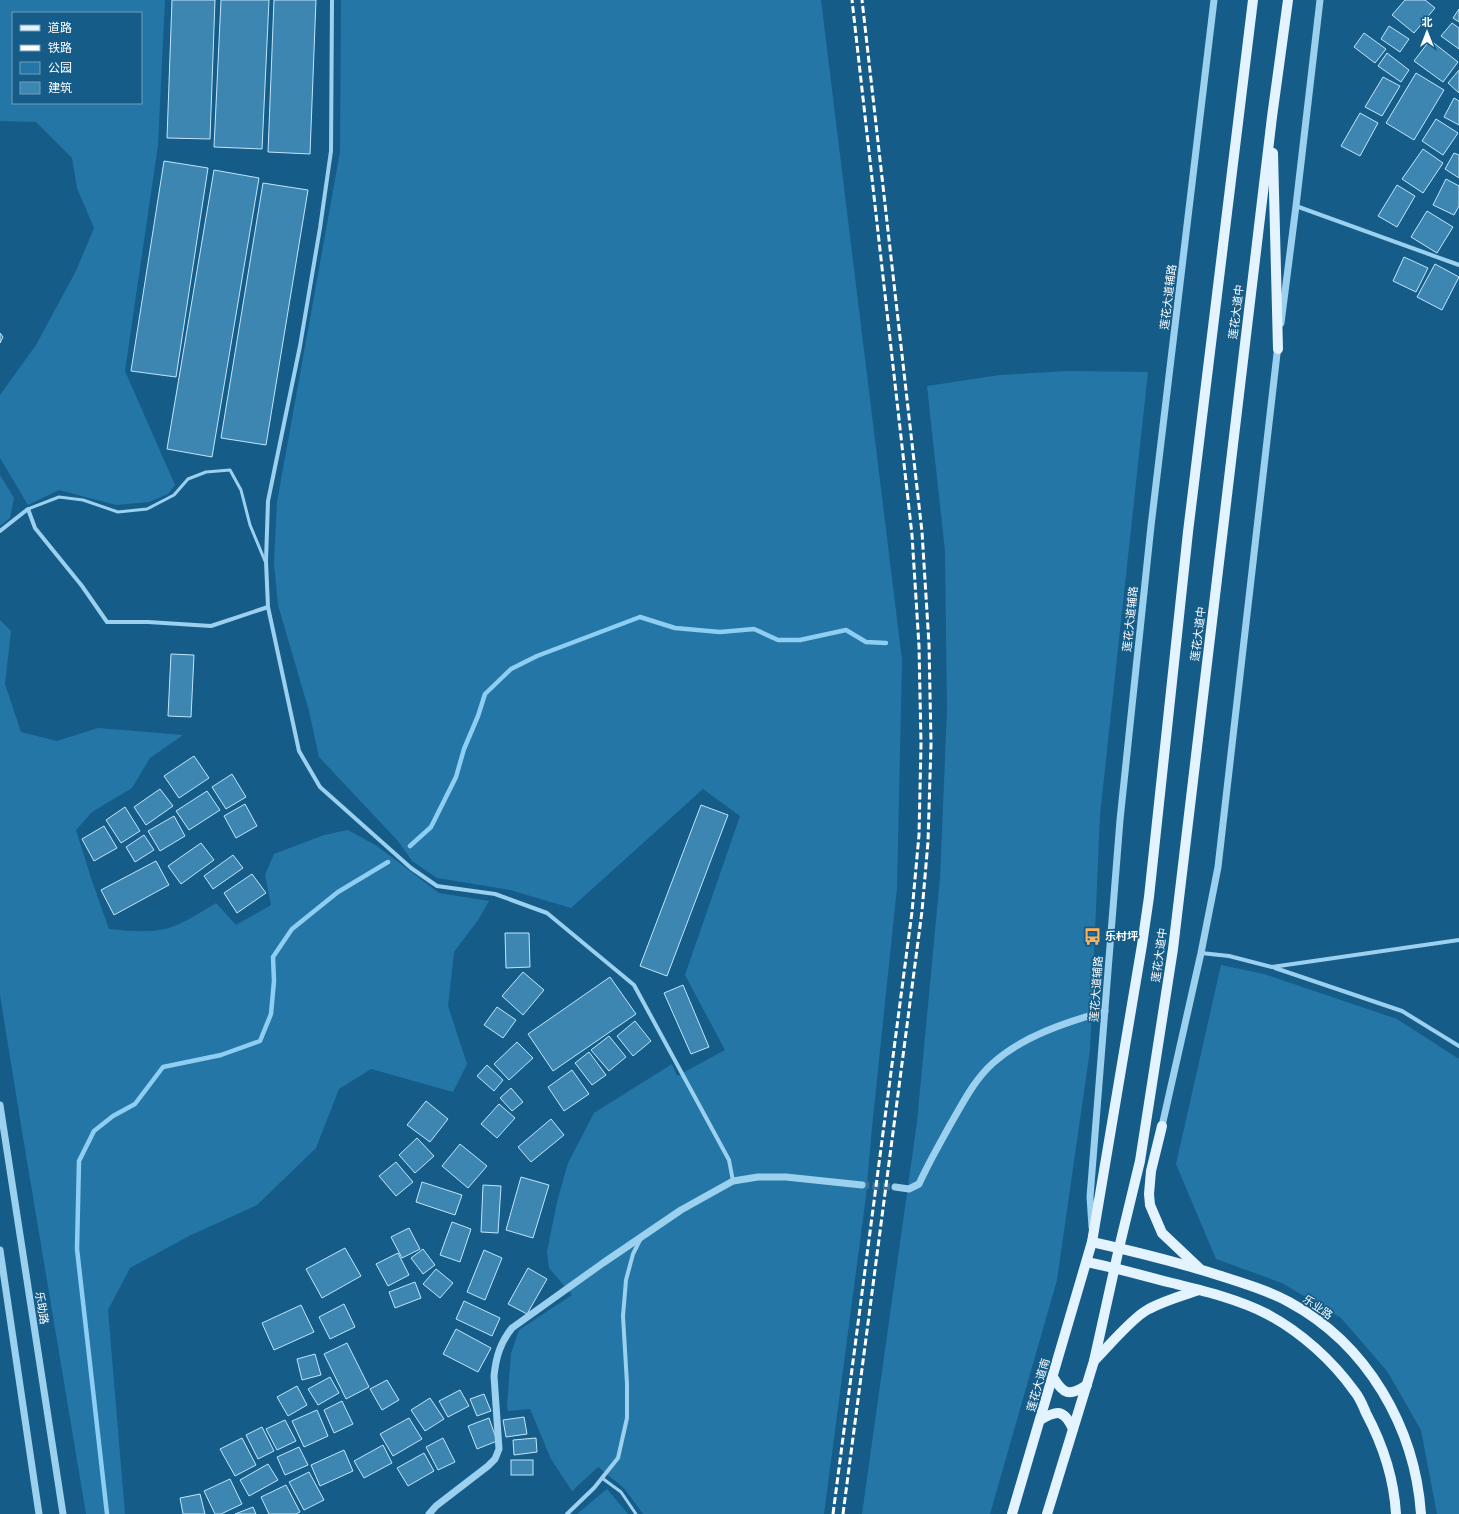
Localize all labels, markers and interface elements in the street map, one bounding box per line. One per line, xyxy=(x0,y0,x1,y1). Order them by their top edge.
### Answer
legend xyxy=(12,12,142,104)
north arrow xyxy=(1407,12,1447,52)
text: 北 xyxy=(1422,15,1433,28)
text: 道路 xyxy=(48,20,72,35)
text: 铁路 xyxy=(48,40,72,55)
text: 公园 xyxy=(48,60,72,75)
text: 建筑 xyxy=(48,80,72,95)
street label: 莲花大道辅路 xyxy=(1157,263,1178,330)
street label: 莲花大道中 xyxy=(1226,284,1245,340)
street label: 莲花大道辅路 xyxy=(1120,585,1139,652)
street label: 莲花大道中 xyxy=(1188,606,1207,662)
bus stop icon: 乐村坪 xyxy=(1082,926,1102,946)
street label: 莲花大道中 xyxy=(1148,927,1169,983)
place label: 乐村坪 xyxy=(1105,929,1138,942)
street label: 莲花大道辅路 xyxy=(1087,956,1104,1022)
street label: 乐助路 xyxy=(33,1291,51,1325)
street label: 乐业路 xyxy=(1301,1292,1336,1321)
street label: 莲花大道南 xyxy=(1024,1357,1051,1413)

